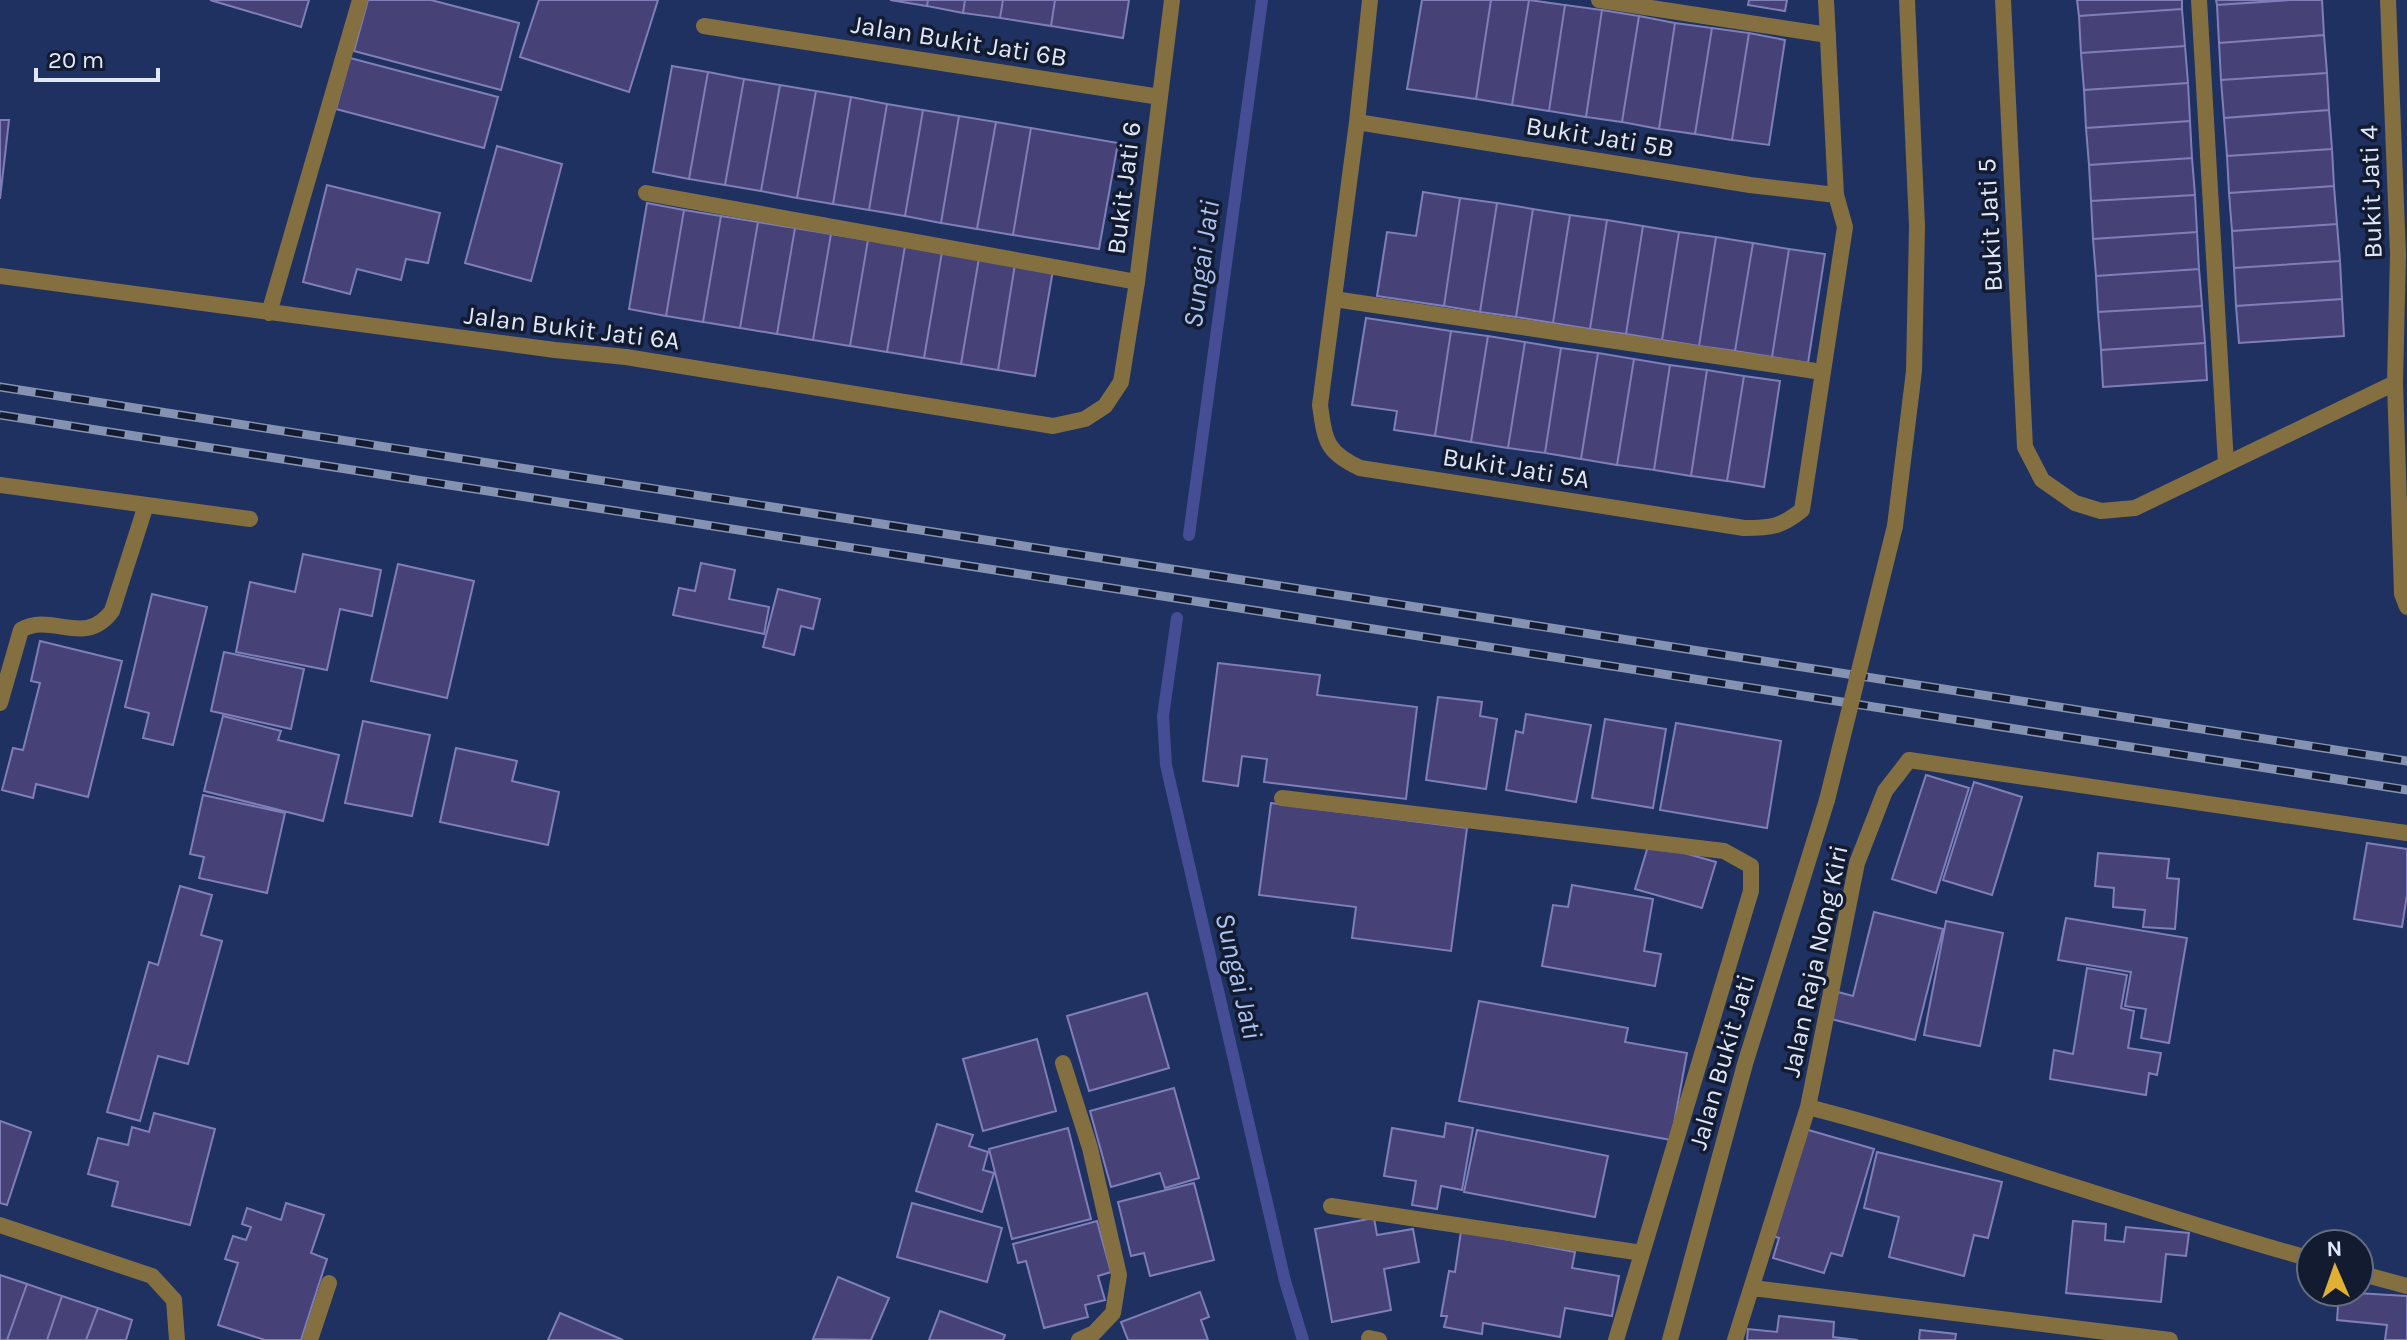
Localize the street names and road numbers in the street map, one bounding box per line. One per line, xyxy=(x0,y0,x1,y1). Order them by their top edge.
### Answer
street label: Jalan Bukit Jati 6B xyxy=(849,9,1069,73)
street label: Bukit Jati 5B xyxy=(1524,110,1676,164)
street label: Bukit Jati 6 xyxy=(1100,120,1148,256)
street label: Bukit Jati 4 xyxy=(2353,125,2389,259)
street label: Bukit Jati 5 xyxy=(1971,158,2009,292)
street label: Jalan Bukit Jati 6A xyxy=(462,299,682,357)
street label: Bukit Jati 5A xyxy=(1440,441,1592,495)
street label: Jalan Raja Nong Kiri xyxy=(1775,842,1855,1080)
street label: Jalan Bukit Jati xyxy=(1682,971,1762,1153)

